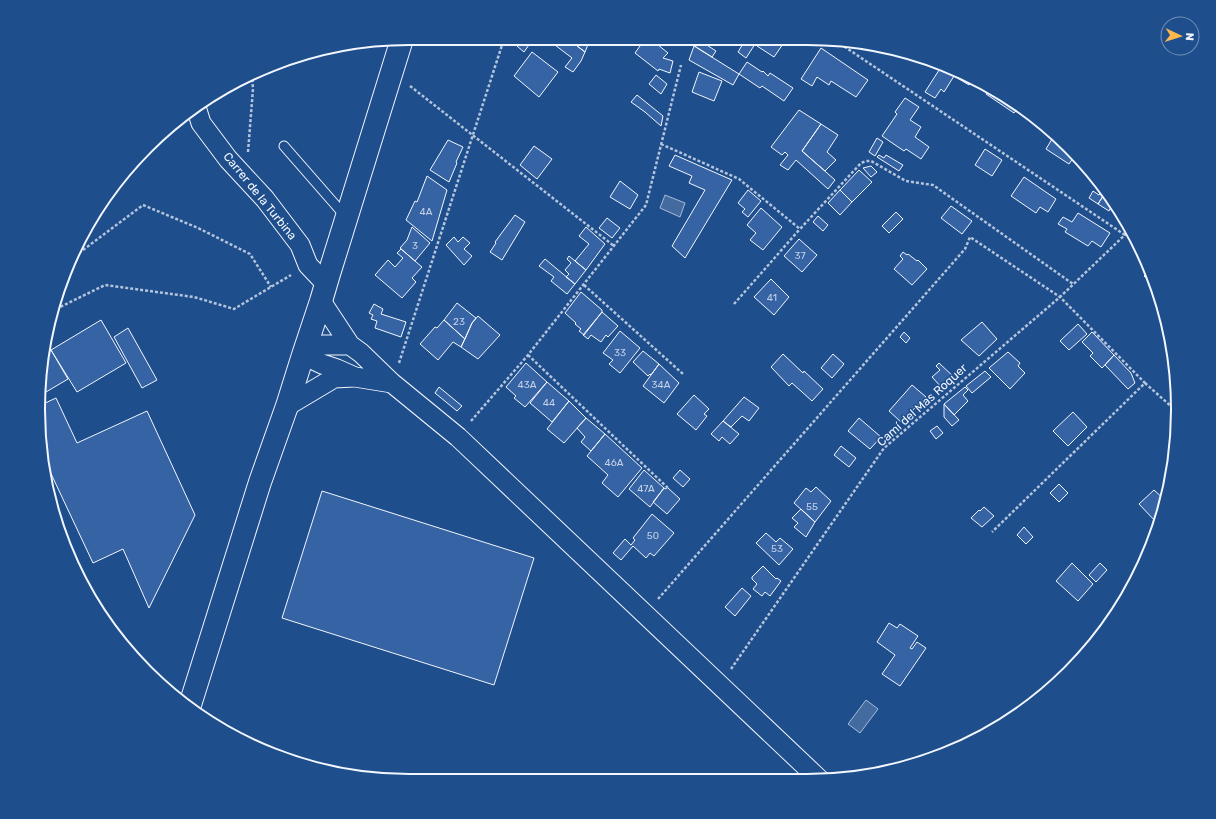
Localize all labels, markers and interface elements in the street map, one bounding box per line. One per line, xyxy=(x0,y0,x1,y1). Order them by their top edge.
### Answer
north arrow xyxy=(1160,16,1200,56)
text: N xyxy=(1183,32,1196,41)
street label: Carrer de la Turbina xyxy=(220,150,300,242)
house number: 4A xyxy=(420,206,433,218)
house number: 3 xyxy=(412,240,418,252)
house number: 37 xyxy=(794,250,806,262)
house number: 41 xyxy=(767,292,777,304)
house number: 23 xyxy=(453,316,465,328)
house number: 33 xyxy=(614,347,626,359)
street label: Camí del Mas Roquer xyxy=(874,361,970,449)
house number: 43A xyxy=(518,379,537,391)
house number: 34A xyxy=(652,379,671,391)
house number: 44 xyxy=(543,397,555,409)
house number: 46A xyxy=(605,457,624,469)
house number: 47A xyxy=(637,483,655,495)
house number: 55 xyxy=(806,501,818,513)
house number: 50 xyxy=(647,530,659,542)
house number: 53 xyxy=(771,543,783,555)

